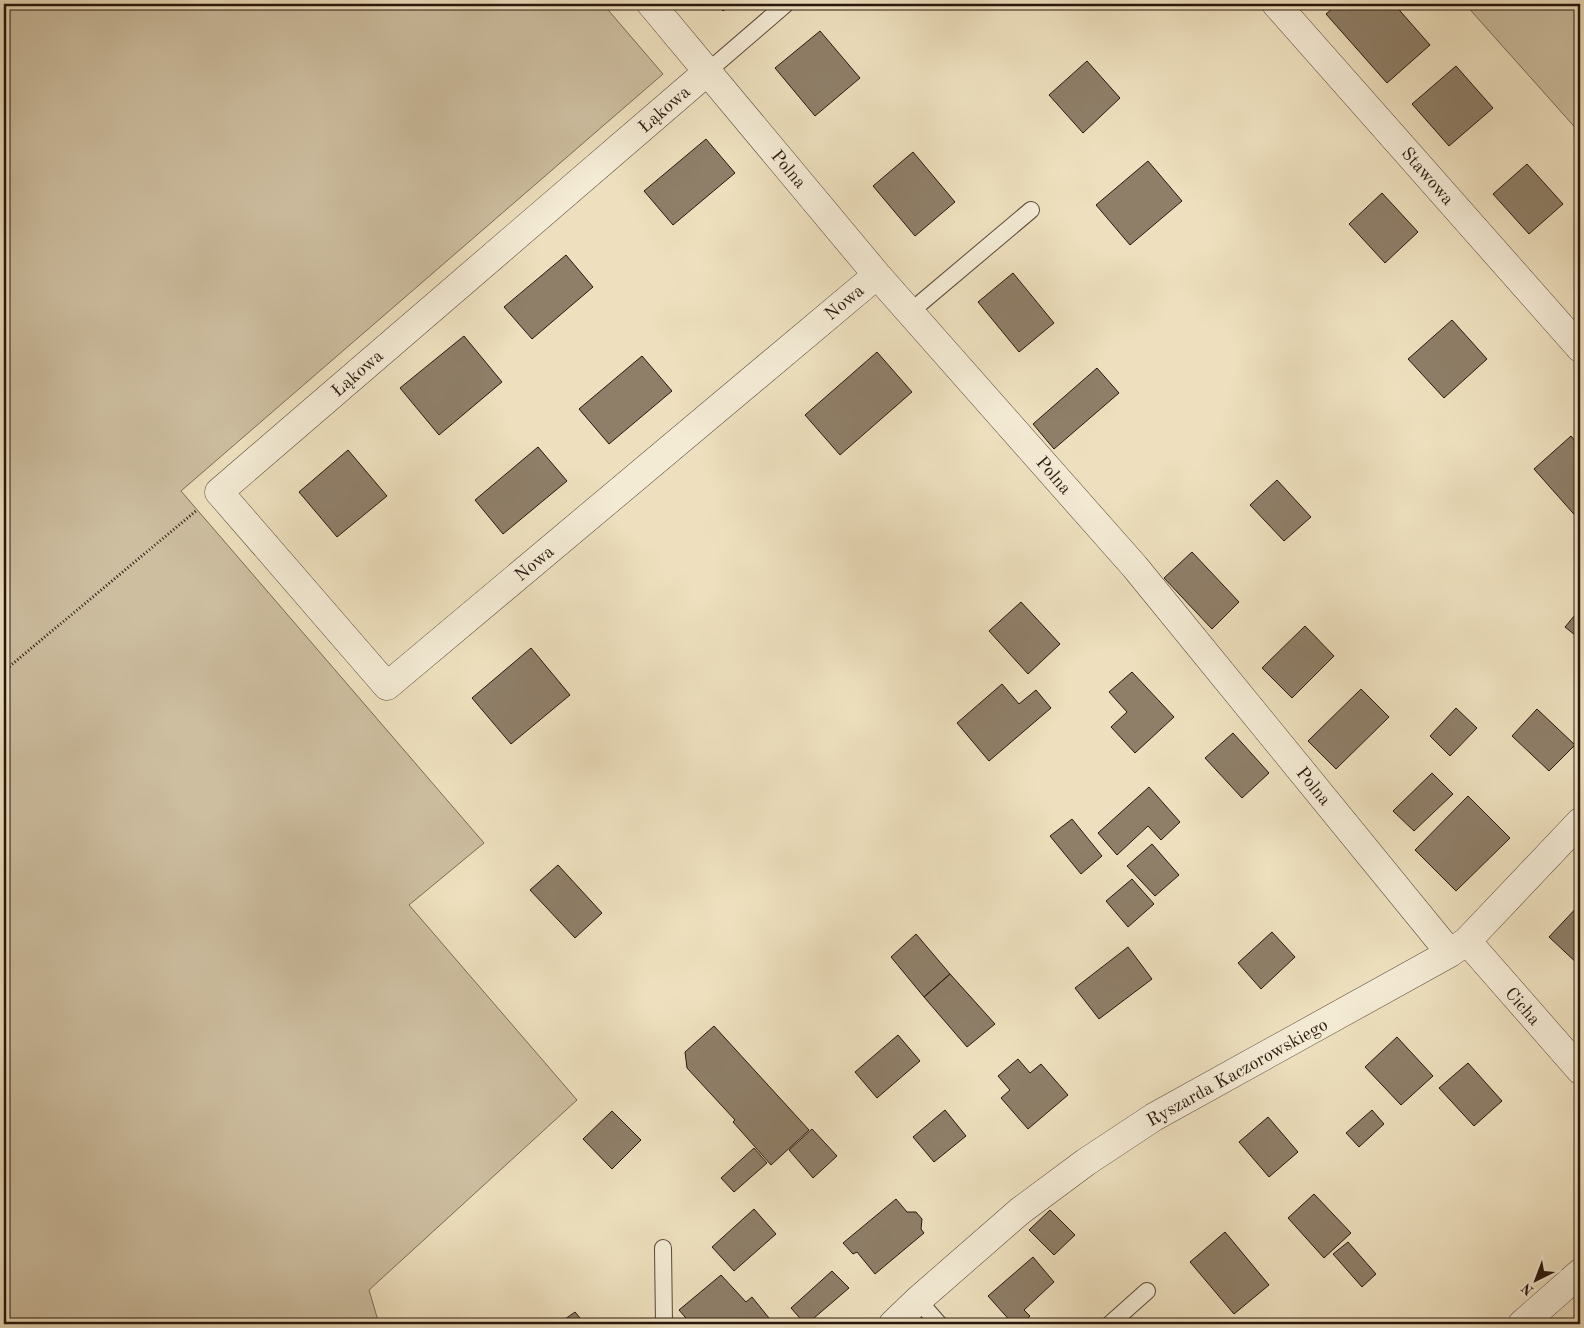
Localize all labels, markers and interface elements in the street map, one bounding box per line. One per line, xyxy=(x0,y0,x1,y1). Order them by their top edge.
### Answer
street label: Łąkowa xyxy=(635,83,694,137)
street label: Stawowa xyxy=(1398,144,1457,209)
street label: Polna xyxy=(767,147,809,192)
street label: Nowa xyxy=(822,281,868,324)
street label: Łąkowa xyxy=(328,347,387,401)
street label: Polna xyxy=(1032,453,1074,498)
street label: Nowa xyxy=(512,542,558,585)
street label: Polna xyxy=(1292,764,1334,809)
street label: Cicha xyxy=(1501,984,1543,1029)
street label: Ryszarda Kaczorowskiego xyxy=(1144,1016,1331,1130)
north arrow xyxy=(1512,1256,1562,1306)
text: N xyxy=(1519,1280,1537,1298)

